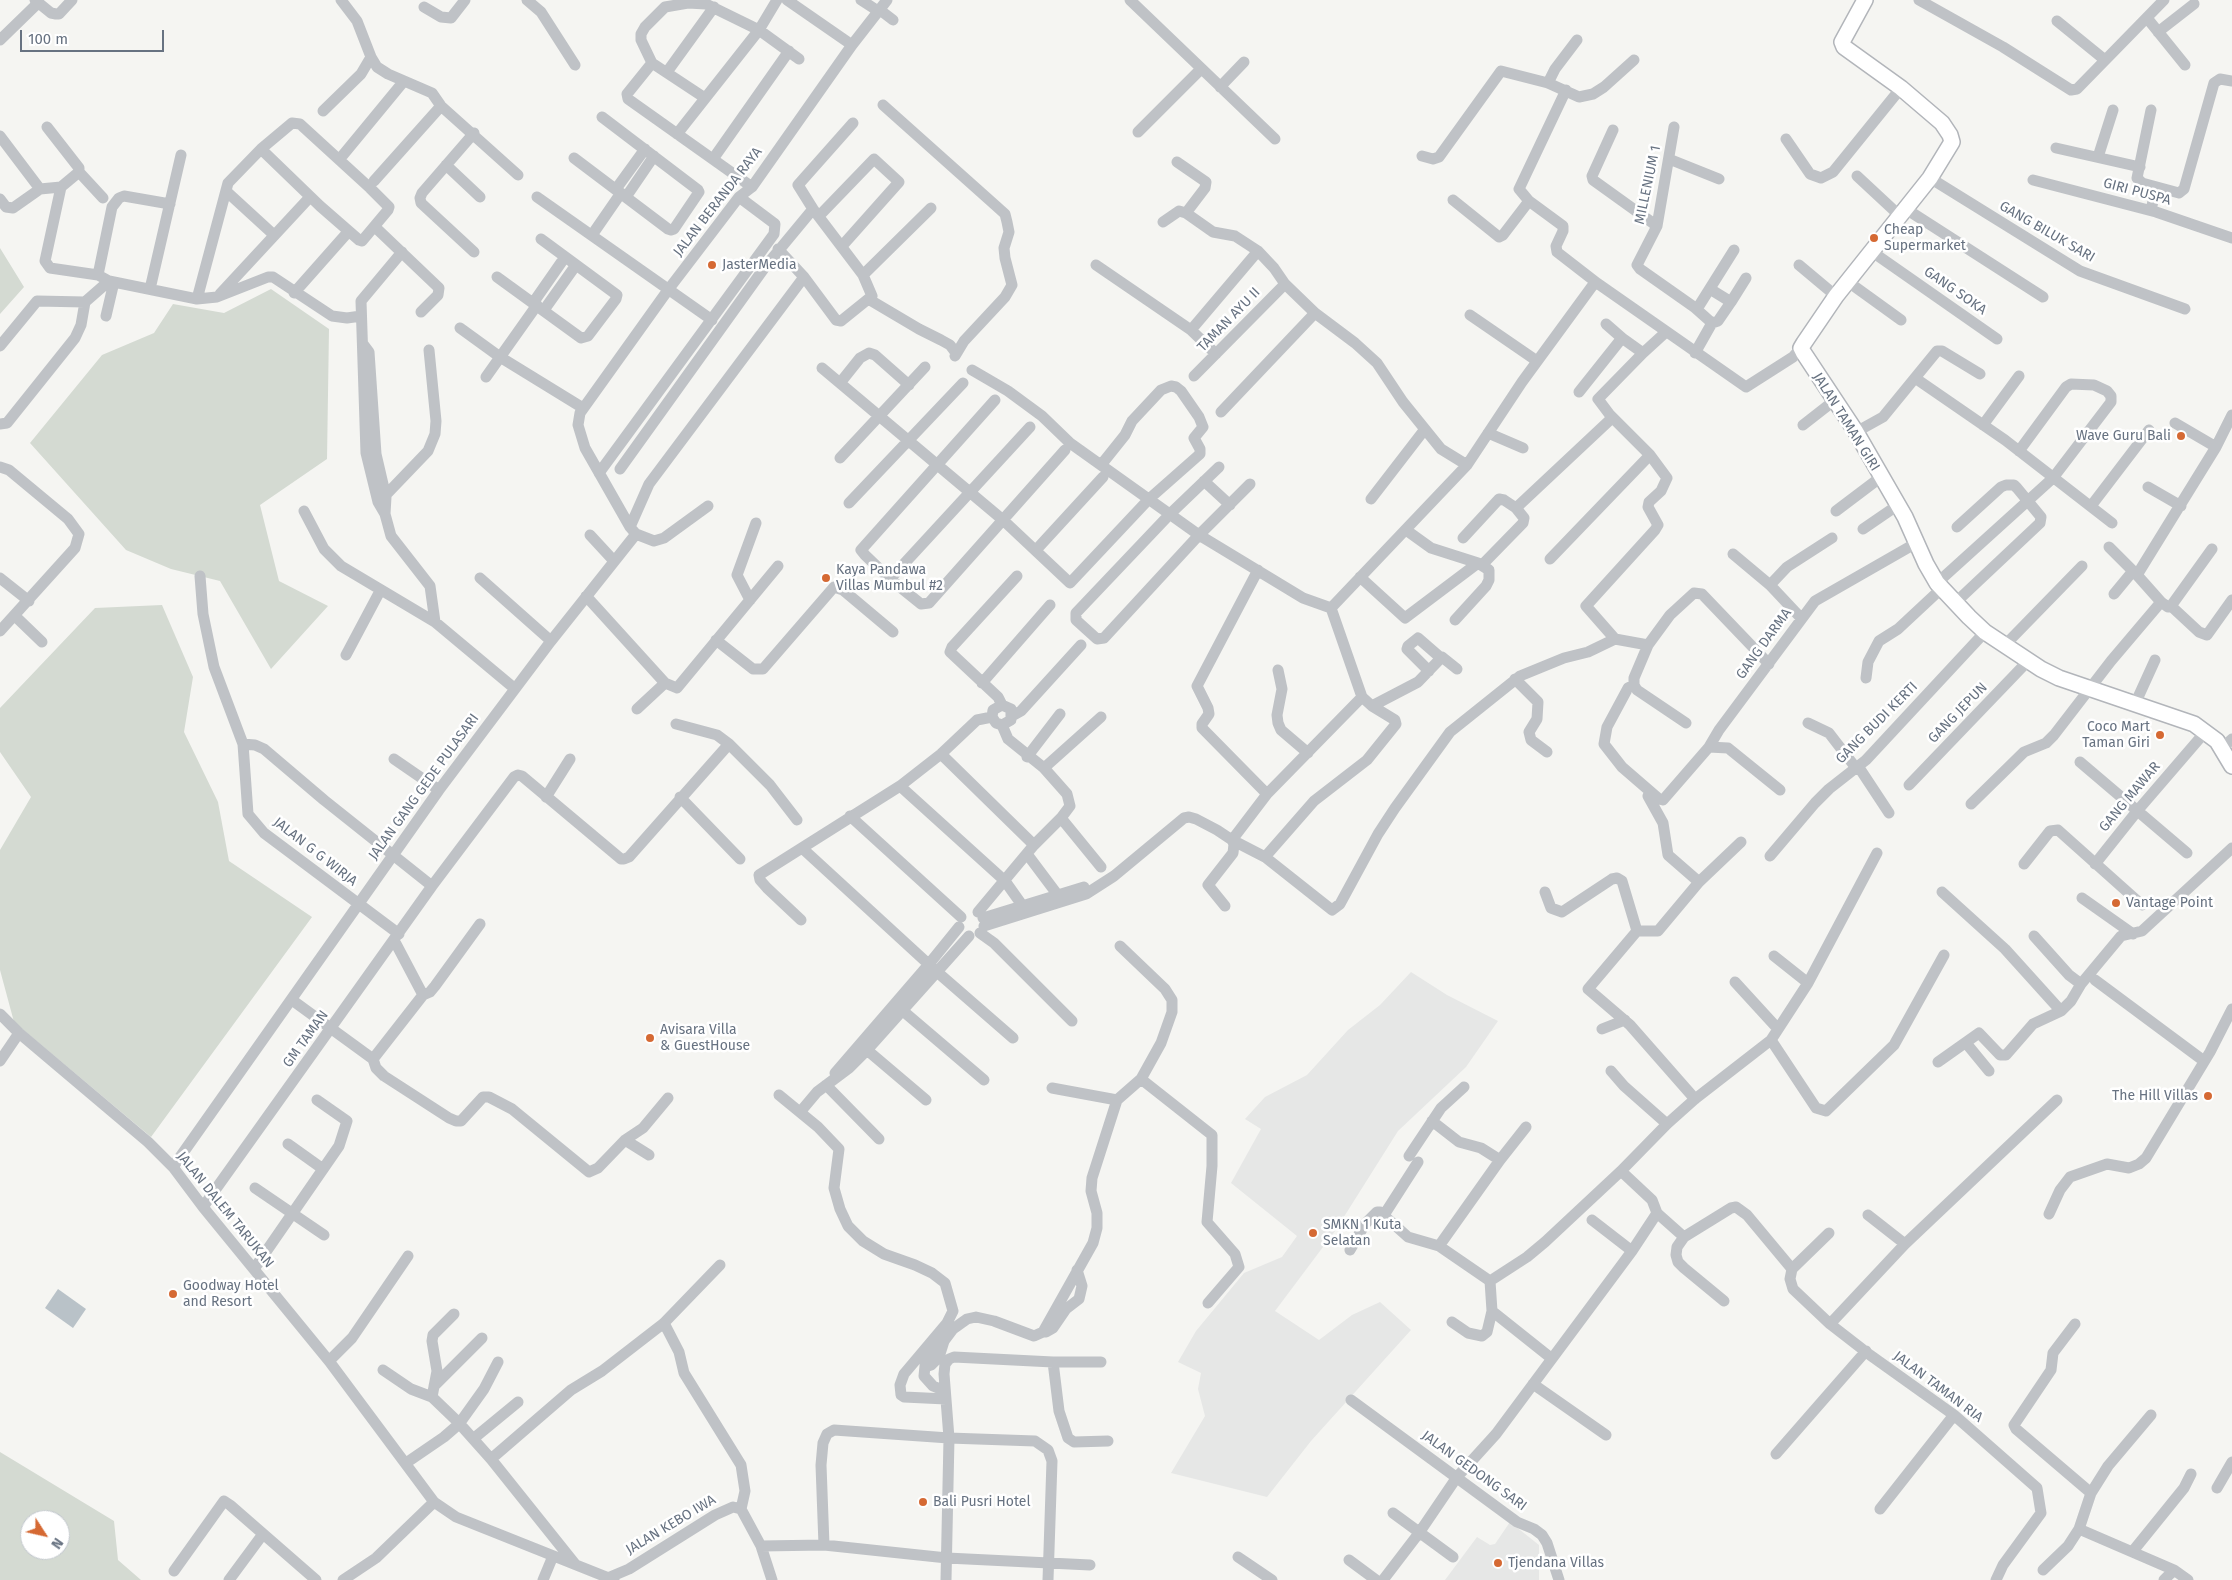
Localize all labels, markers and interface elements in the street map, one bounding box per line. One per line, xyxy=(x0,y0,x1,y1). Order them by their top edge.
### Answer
scale bar xyxy=(22,20,166,52)
text: 100 m xyxy=(28,30,68,48)
street label: JALAN BERANDA RAYA xyxy=(670,144,766,260)
street label: MILLENIUM 1 xyxy=(1631,144,1665,226)
street label: GIRI PUSPA xyxy=(2101,175,2173,209)
street label: GANG BILUK SARI xyxy=(1996,198,2098,266)
place label: Cheap Supermarket xyxy=(1884,222,1966,254)
marker: Cheap Supermarket xyxy=(1868,232,1880,244)
place label: JasterMedia xyxy=(722,257,797,273)
marker: JasterMedia xyxy=(706,259,718,271)
street label: GANG SOKA xyxy=(1920,263,1990,319)
street label: TAMAN AYU II xyxy=(1194,284,1264,356)
street label: JALAN TAMAN GIRI xyxy=(1809,370,1883,474)
place label: Wave Guru Bali xyxy=(2076,428,2171,444)
marker: Wave Guru Bali xyxy=(2175,430,2187,442)
place label: Kaya Pandawa Villas Mumbul #2 xyxy=(836,562,943,594)
marker: Kaya Pandawa Villas Mumbul #2 xyxy=(820,572,832,584)
street label: GANG DARMA xyxy=(1733,605,1795,683)
street label: GANG BUDI KERTI xyxy=(1833,679,1921,767)
street label: GANG JEPUN xyxy=(1925,679,1991,747)
street label: JALAN GANG GEDE PULASARI xyxy=(365,711,483,863)
place label: Coco Mart Taman Giri xyxy=(2082,719,2150,752)
marker: Coco Mart Taman Giri xyxy=(2154,729,2166,741)
street label: GANG MAWAR xyxy=(2096,759,2164,835)
street label: JALAN G G WIRJA xyxy=(270,814,360,890)
place label: Vantage Point xyxy=(2126,895,2213,911)
marker: Vantage Point xyxy=(2110,897,2122,909)
street label: GM TAMAN xyxy=(280,1007,332,1071)
place label: Avisara Villa & GuestHouse xyxy=(660,1022,750,1054)
marker: Avisara Villa & GuestHouse xyxy=(644,1032,656,1044)
place label: The Hill Villas xyxy=(2112,1088,2198,1104)
marker: The Hill Villas xyxy=(2202,1090,2214,1102)
street label: JALAN DALEM TARUKAN xyxy=(173,1149,277,1271)
place label: SMKN 1 Kuta Selatan xyxy=(1323,1217,1402,1250)
marker: SMKN 1 Kuta Selatan xyxy=(1307,1227,1319,1239)
place label: Goodway Hotel and Resort xyxy=(183,1278,279,1310)
marker: Goodway Hotel and Resort xyxy=(167,1288,179,1300)
street label: JALAN TAMAN RIA xyxy=(1890,1348,1986,1426)
street label: JALAN GEDONG SARI xyxy=(1418,1427,1530,1515)
street label: JALAN KEBO IWA xyxy=(623,1492,719,1558)
place label: Bali Pusri Hotel xyxy=(933,1494,1031,1510)
marker: Bali Pusri Hotel xyxy=(917,1496,929,1508)
north arrow xyxy=(20,1510,70,1560)
text: N xyxy=(47,1535,67,1552)
place label: Tjendana Villas xyxy=(1508,1555,1604,1571)
marker: Tjendana Villas xyxy=(1492,1557,1504,1569)

